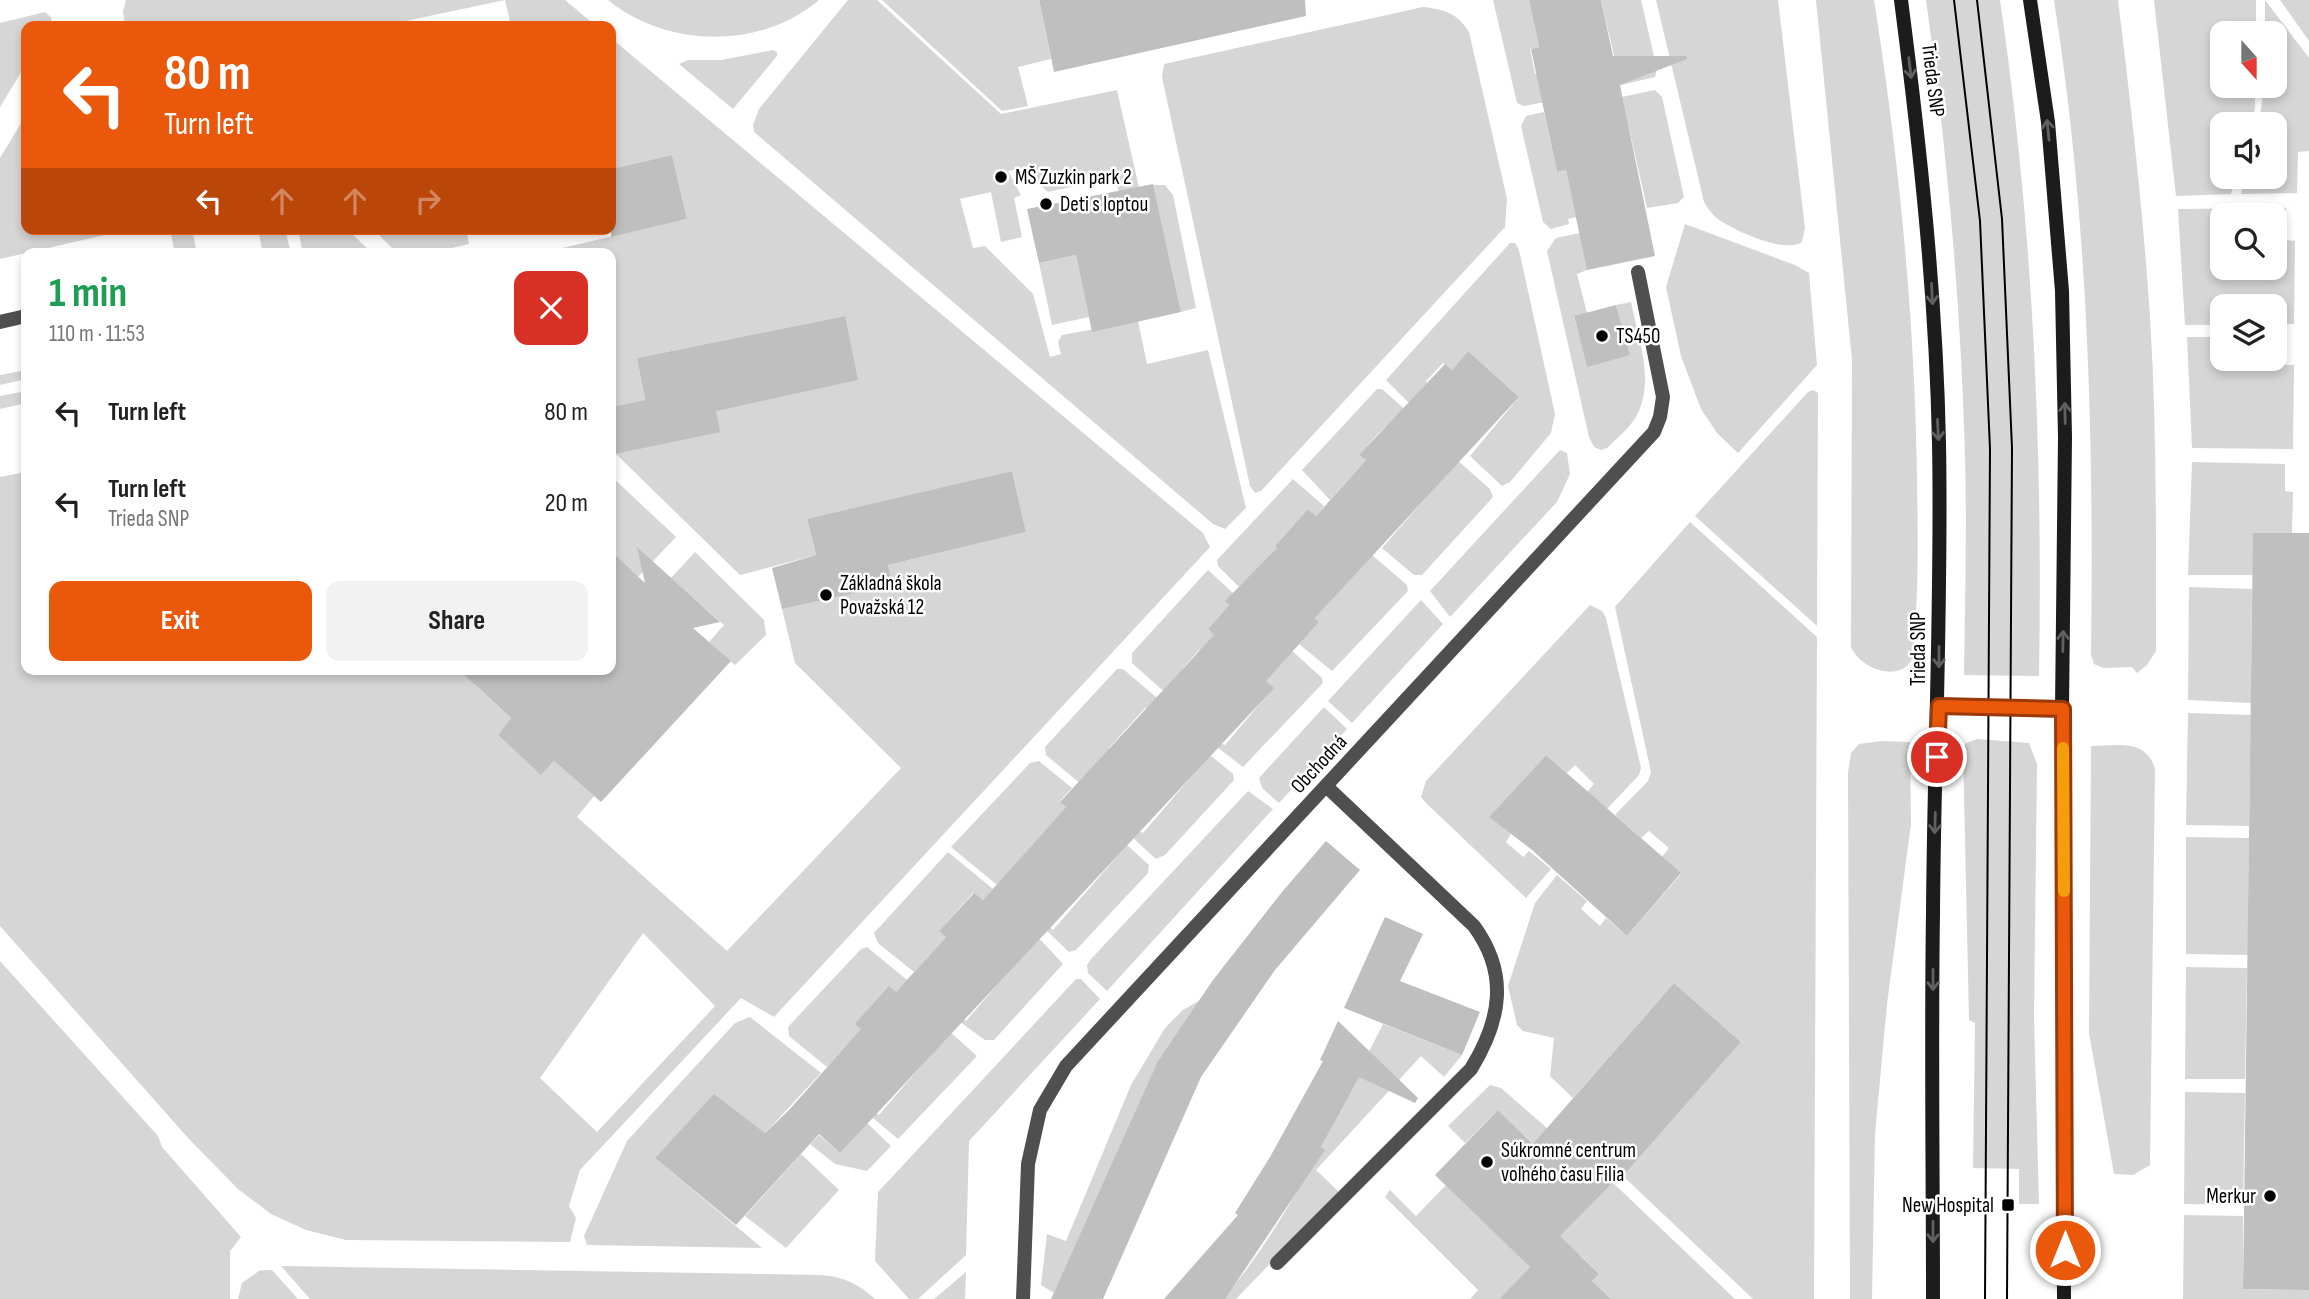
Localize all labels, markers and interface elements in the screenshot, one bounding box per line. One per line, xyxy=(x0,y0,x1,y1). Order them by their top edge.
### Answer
north arrow xyxy=(2210,21,2287,98)
map controls xyxy=(2210,21,2287,371)
street label: Trieda SNP xyxy=(1916,42,1950,118)
text: 80 m xyxy=(164,45,251,104)
icon: left xyxy=(49,49,140,140)
one-way arrow xyxy=(1904,56,1917,79)
text: Turn left xyxy=(164,105,254,144)
button: sound xyxy=(2210,112,2287,189)
one-way arrow xyxy=(2042,119,2055,142)
place label: MŠ Zuzkin park 2 xyxy=(1015,165,1132,190)
marker: MŠ Zuzkin park 2 xyxy=(993,169,1009,185)
icon: left xyxy=(190,182,228,220)
icon: ahead xyxy=(263,182,301,220)
icon: ahead xyxy=(336,182,374,220)
icon: right xyxy=(409,182,447,220)
place label: Deti s loptou xyxy=(1060,192,1148,217)
marker: Deti s loptou xyxy=(1038,196,1054,212)
button: search xyxy=(2210,203,2287,280)
text: 1 min xyxy=(49,268,127,319)
button: close xyxy=(514,271,588,345)
one-way arrow xyxy=(1926,282,1939,305)
button: layers xyxy=(2210,294,2287,371)
text: 110 m · 11:53 xyxy=(49,320,145,348)
place label: TS450 xyxy=(1616,324,1660,349)
marker: TS450 xyxy=(1594,328,1610,344)
icon: left xyxy=(49,394,87,432)
text: Turn left xyxy=(108,397,186,428)
text: 80 m xyxy=(544,397,588,428)
one-way arrow xyxy=(2058,402,2071,425)
one-way arrow xyxy=(1932,418,1945,441)
text: Turn left xyxy=(108,474,186,505)
icon: left xyxy=(49,485,87,523)
text: 20 m xyxy=(545,488,588,519)
text: Trieda SNP xyxy=(108,505,189,533)
place label: Základná škola Považská 12 xyxy=(840,571,942,620)
button: Exit xyxy=(49,581,312,661)
button: Share xyxy=(326,581,588,661)
marker: Základná škola Považská 12 xyxy=(818,587,834,603)
street label: Trieda SNP xyxy=(1906,612,1931,686)
one-way arrow xyxy=(2056,629,2070,652)
one-way arrow xyxy=(1932,646,1946,669)
pin xyxy=(1907,727,1967,787)
street label: Obchodná xyxy=(1286,730,1352,798)
icon: arrive xyxy=(1918,738,1956,776)
one-way arrow xyxy=(1929,811,1942,834)
one-way arrow xyxy=(1926,968,1940,991)
place label: Súkromné centrum voľného času Filia xyxy=(1501,1138,1636,1187)
marker: Súkromné centrum voľného času Filia xyxy=(1479,1154,1495,1170)
place label: Merkur xyxy=(2206,1184,2256,1209)
marker: Merkur xyxy=(2262,1188,2278,1204)
place label: New Hospital xyxy=(1902,1193,1994,1218)
marker: New Hospital xyxy=(2000,1197,2016,1213)
position arrow xyxy=(2028,1213,2102,1287)
one-way arrow xyxy=(1926,1220,1940,1243)

